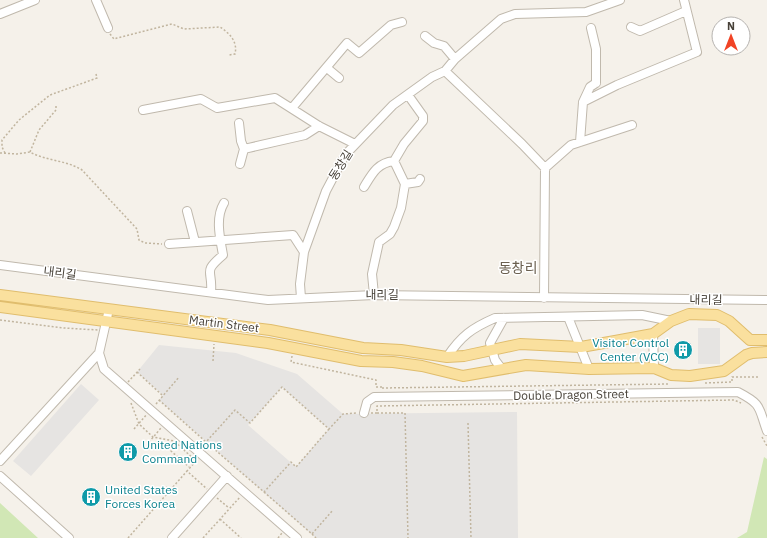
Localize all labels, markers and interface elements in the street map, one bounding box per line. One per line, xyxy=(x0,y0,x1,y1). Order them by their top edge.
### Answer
north arrow xyxy=(711,16,751,56)
text: N xyxy=(727,19,735,33)
street label: 동창길 xyxy=(325,147,356,183)
district label: 동창리 xyxy=(499,259,537,277)
street label: 내리길 xyxy=(43,263,77,282)
street label: 내리길 xyxy=(365,287,399,302)
street label: 내리길 xyxy=(689,292,723,307)
street label: Martin Street xyxy=(188,312,260,335)
place label: Visitor Control Center (VCC) xyxy=(592,335,669,364)
building icon: Visitor Control Center (VCC) xyxy=(672,339,694,361)
street label: Double Dragon Street xyxy=(513,386,629,403)
place label: United Nations Command xyxy=(142,437,222,466)
building icon: United Nations Command xyxy=(117,441,139,463)
place label: United States Forces Korea xyxy=(105,482,178,511)
building icon: United States Forces Korea xyxy=(80,486,102,508)

